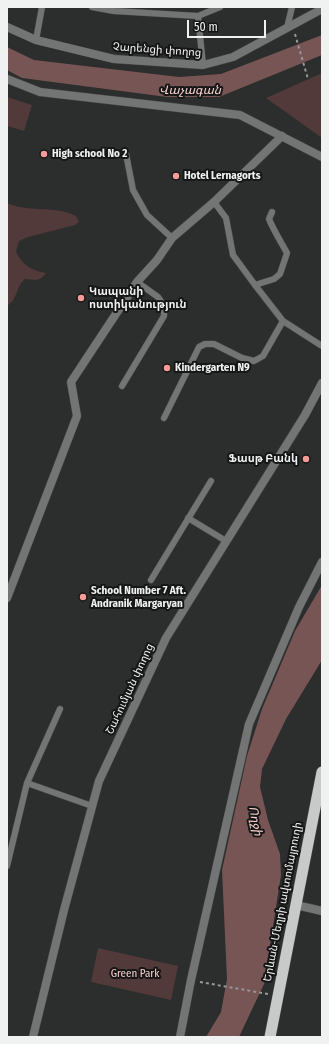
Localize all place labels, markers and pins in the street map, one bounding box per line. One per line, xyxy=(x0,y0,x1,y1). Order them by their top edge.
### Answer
place label: High school No 2 xyxy=(52,147,127,161)
marker: High school No 2 xyxy=(39,149,49,159)
place label: Hotel Lernagorts xyxy=(184,169,260,183)
marker: Hotel Lernagorts xyxy=(171,171,181,181)
place label: Կապանի ոստիկանություն xyxy=(89,285,187,311)
marker: Կապանի ոստիկանություն xyxy=(76,293,86,303)
place label: Kindergarten N9 xyxy=(175,361,250,375)
marker: Kindergarten N9 xyxy=(162,363,172,373)
place label: Ֆասթ Բանկ xyxy=(229,452,298,466)
marker: Ֆասթ Բանկ xyxy=(301,454,311,464)
place label: School Number 7 Aft. Andranik Margaryan xyxy=(91,584,186,610)
marker: School Number 7 Aft. Andranik Margaryan xyxy=(78,592,88,602)

